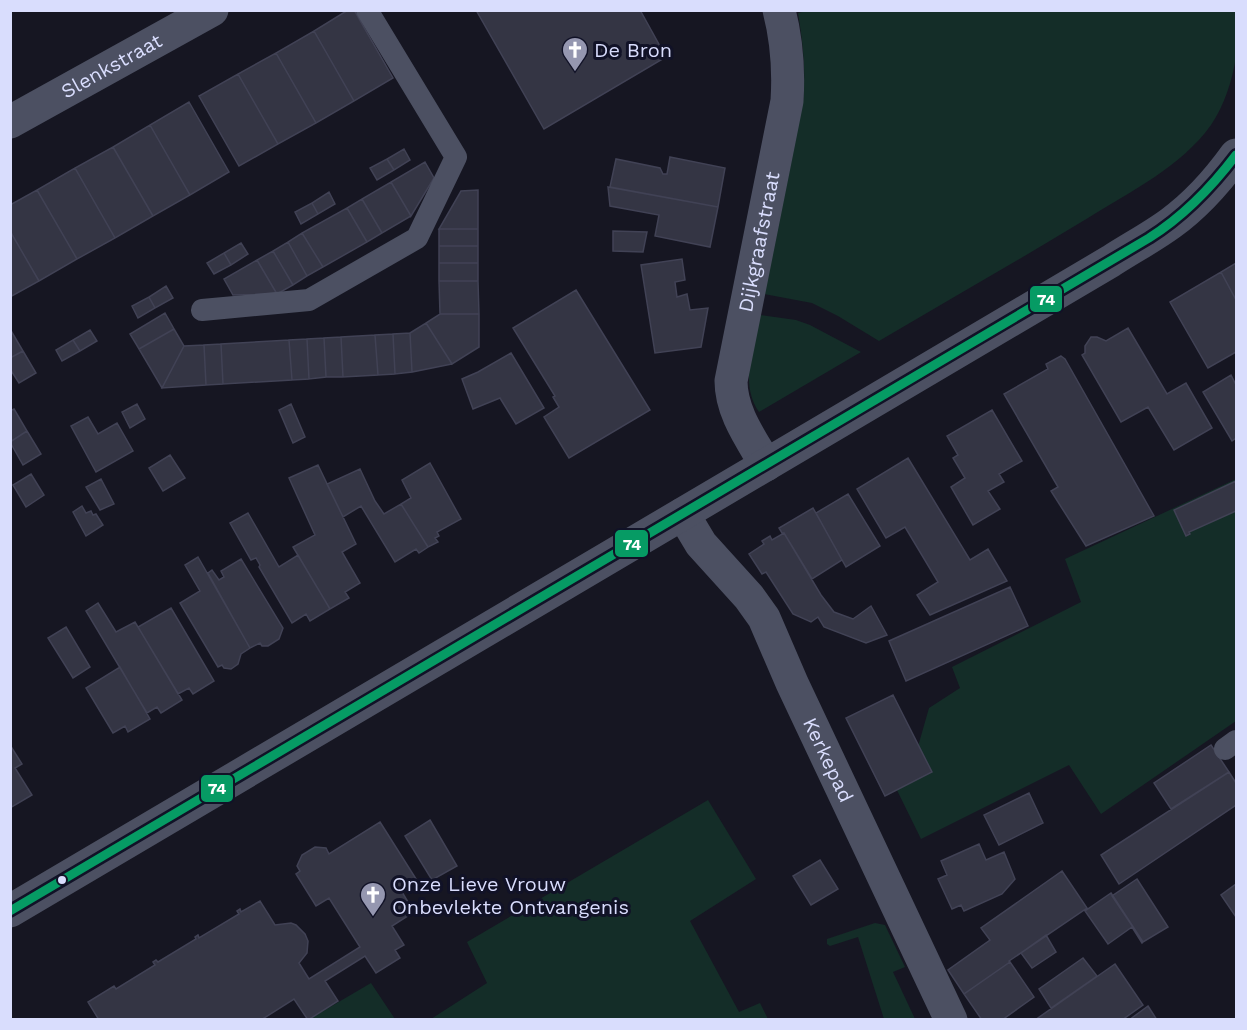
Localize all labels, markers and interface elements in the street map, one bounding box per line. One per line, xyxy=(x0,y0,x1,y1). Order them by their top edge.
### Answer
street label: Slenkstraat xyxy=(57,28,167,103)
church icon: De Bron xyxy=(560,35,590,73)
place label: De Bron xyxy=(594,38,672,62)
street label: Dijkgraafstraat xyxy=(733,169,785,314)
line badge: 74 xyxy=(1029,285,1063,313)
text: 74 xyxy=(1037,290,1055,309)
line badge: 74 xyxy=(614,529,649,558)
text: 74 xyxy=(623,535,641,554)
street label: Kerkepad xyxy=(798,714,858,806)
line badge: 74 xyxy=(200,774,234,803)
text: 74 xyxy=(208,779,226,798)
place label: Onze Lieve Vrouw Onbevlekte Ontvangenis xyxy=(392,872,629,919)
unlabelled marker xyxy=(56,874,68,886)
church icon: Onze Lieve Vrouw Onbevlekte Ontvangenis xyxy=(358,880,388,918)

